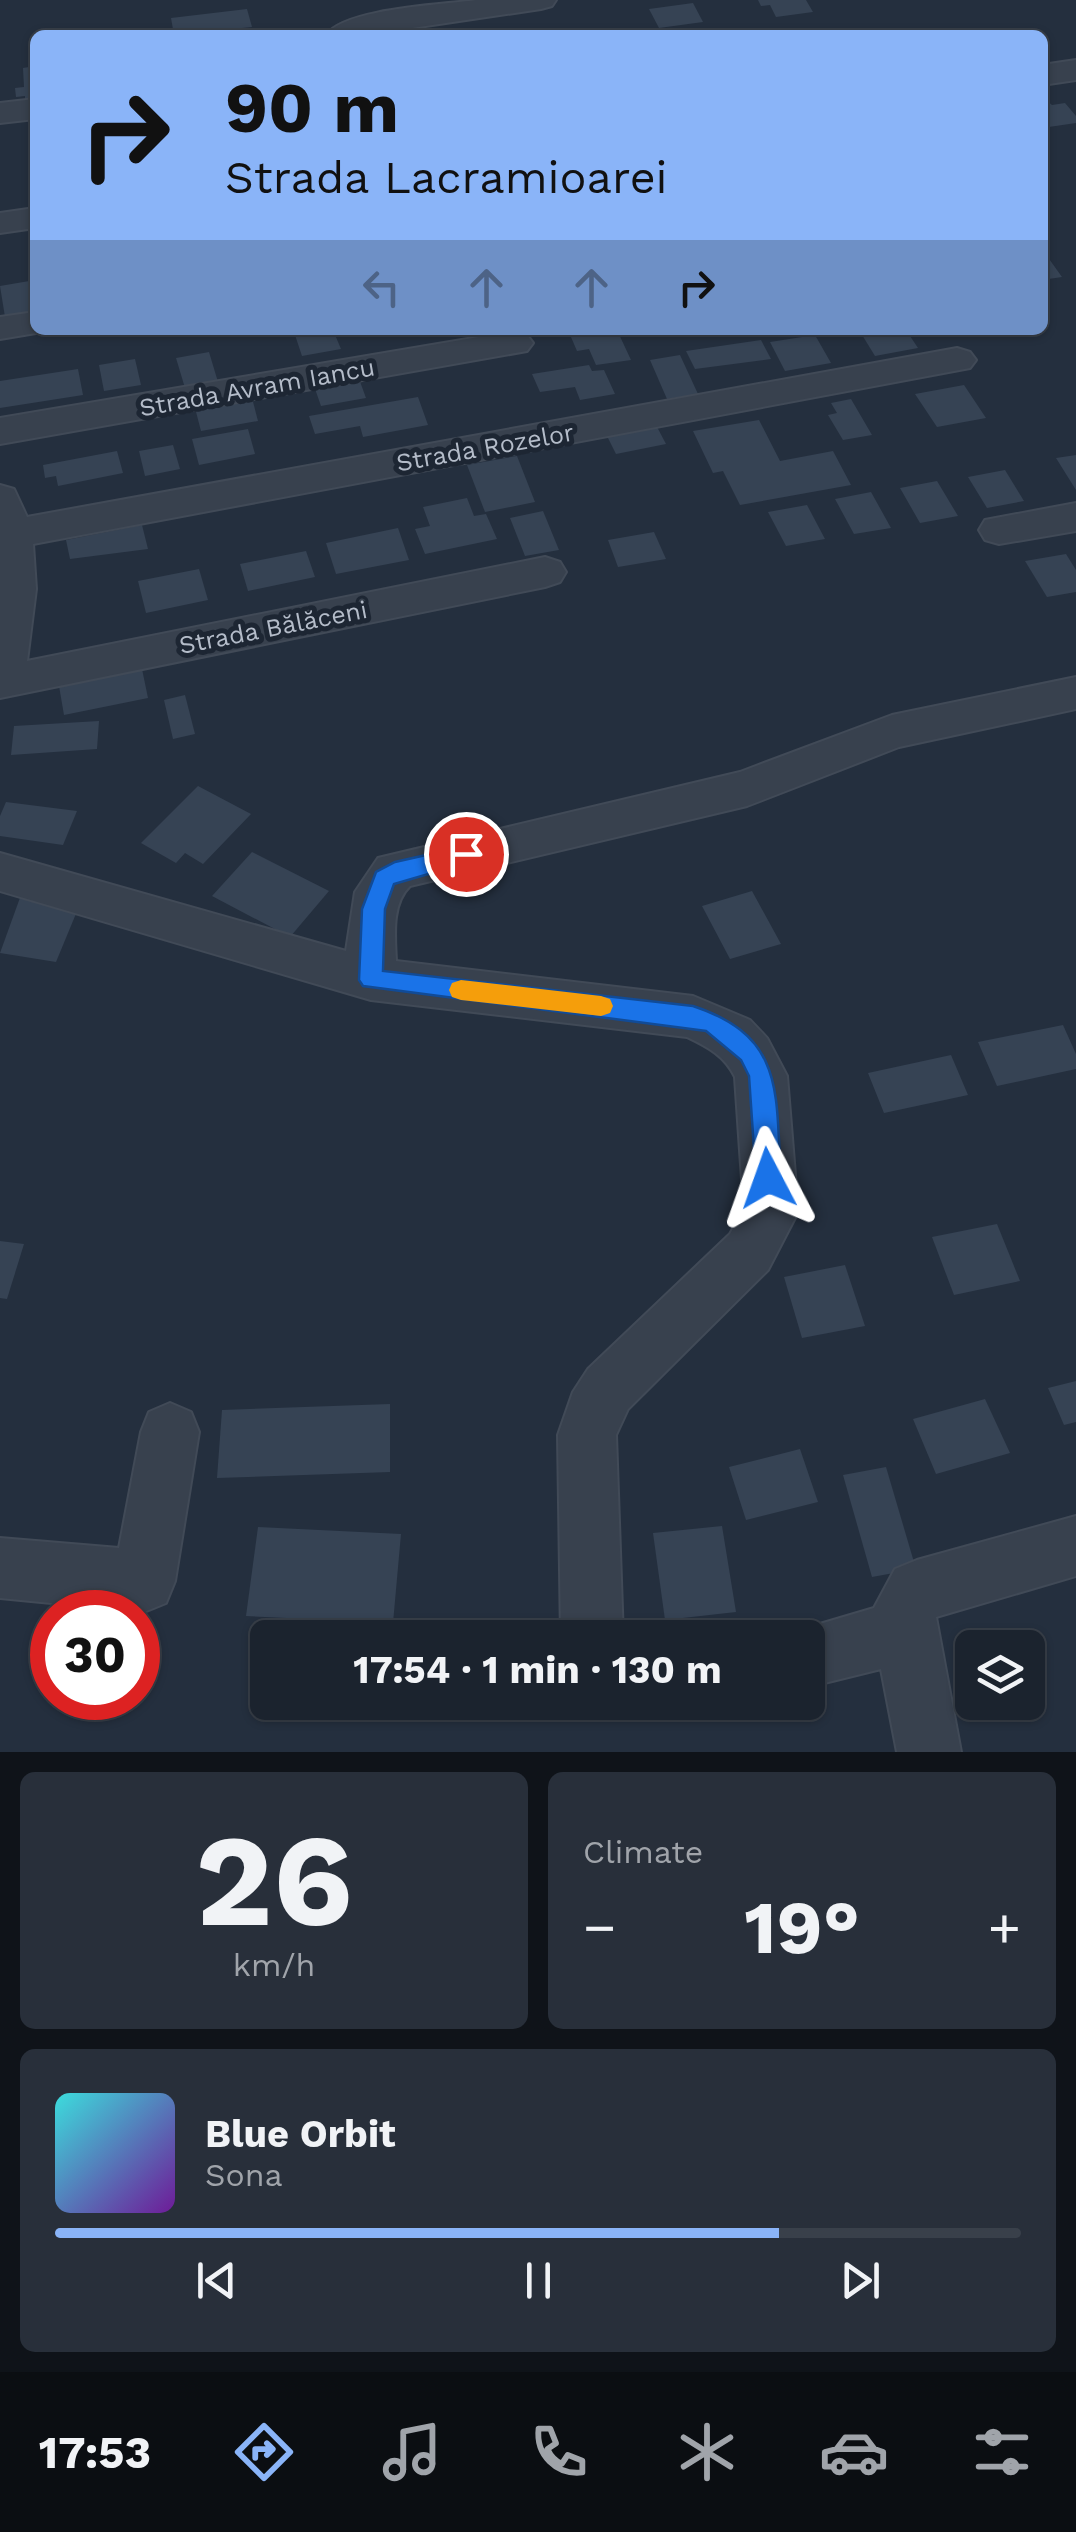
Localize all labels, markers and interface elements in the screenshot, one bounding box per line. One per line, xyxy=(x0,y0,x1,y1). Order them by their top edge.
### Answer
text: 90 m xyxy=(225,67,399,149)
icon: right xyxy=(60,70,190,200)
text: Strada Lacramioarei xyxy=(225,151,668,204)
icon: left xyxy=(354,260,409,315)
icon: ahead xyxy=(459,260,514,315)
icon: ahead xyxy=(564,260,619,315)
icon: right xyxy=(669,260,724,315)
street label: Strada Avram Iancu xyxy=(137,352,377,422)
street label: Strada Rozelor xyxy=(394,418,576,477)
street label: Strada Bălăceni xyxy=(177,595,370,660)
pin xyxy=(424,812,509,897)
icon: arrive xyxy=(439,827,494,882)
position arrow xyxy=(716,1126,820,1230)
speed limit sign: 30 xyxy=(30,1590,160,1720)
map controls xyxy=(955,1630,1045,1720)
button: layers xyxy=(955,1630,1045,1720)
text: 17:54 · 1 min · 130 m xyxy=(353,1648,722,1692)
text: 26 xyxy=(195,1804,353,1957)
text: Climate xyxy=(583,1833,703,1871)
text: 19° xyxy=(744,1883,860,1971)
text: − xyxy=(583,1895,616,1959)
text: + xyxy=(988,1895,1021,1959)
text: km/h xyxy=(233,1946,315,1984)
text: Blue Orbit xyxy=(205,2112,396,2156)
text: Sona xyxy=(205,2156,283,2194)
icon: previous xyxy=(189,2253,244,2308)
icon: pause xyxy=(511,2253,566,2308)
icon: next xyxy=(833,2253,888,2308)
icon: directions xyxy=(229,2417,299,2487)
icon: music xyxy=(377,2417,447,2487)
icon: phone xyxy=(524,2417,594,2487)
icon: climate xyxy=(672,2417,742,2487)
icon: car xyxy=(819,2417,889,2487)
icon: filters xyxy=(967,2417,1037,2487)
text: 17:53 xyxy=(39,2426,151,2479)

